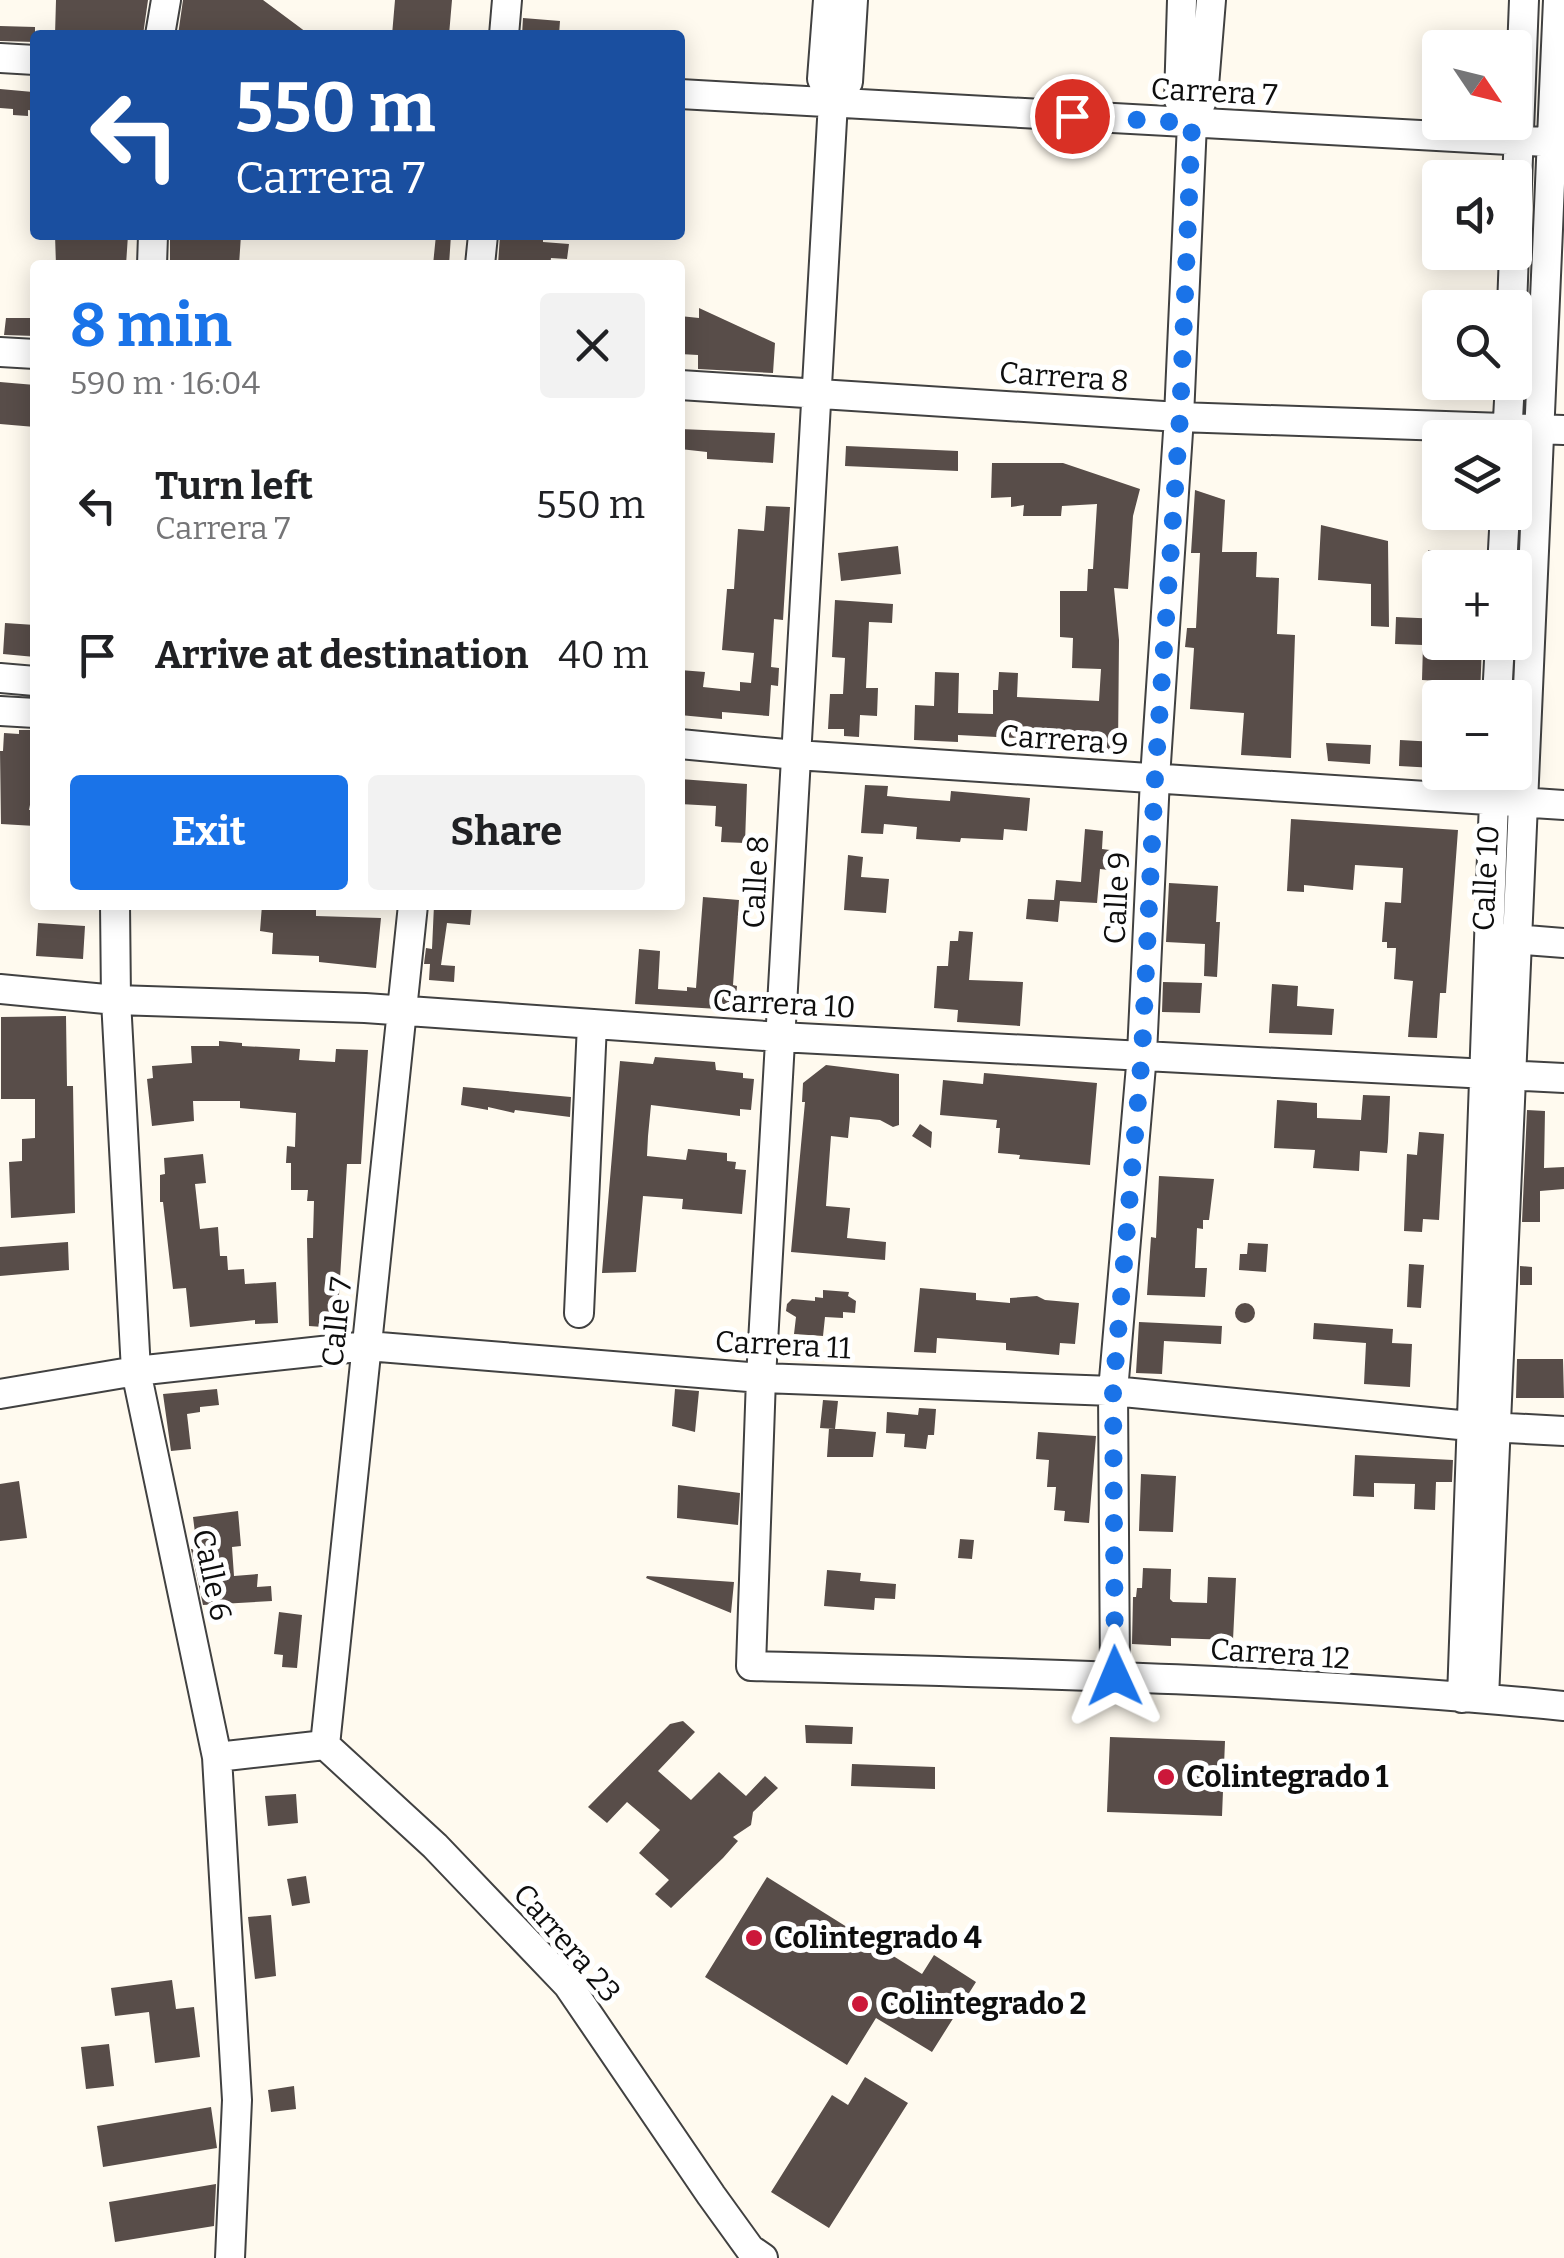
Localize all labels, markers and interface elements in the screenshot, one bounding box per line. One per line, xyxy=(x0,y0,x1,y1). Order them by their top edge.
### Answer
north arrow xyxy=(1422,30,1532,140)
map controls xyxy=(1422,30,1532,790)
text: 550 m xyxy=(235,66,435,150)
icon: left xyxy=(70,70,200,200)
street label: Carrera 7 xyxy=(1150,71,1278,113)
pin xyxy=(1030,74,1115,159)
icon: arrive xyxy=(1045,89,1100,144)
text: Carrera 7 xyxy=(235,151,425,205)
button: sound xyxy=(1422,160,1532,270)
text: 8 min xyxy=(70,290,232,362)
button: search xyxy=(1422,290,1532,400)
button: close xyxy=(540,293,645,398)
street label: Carrera 8 xyxy=(998,355,1130,399)
text: 590 m · 16:04 xyxy=(70,364,260,402)
button: layers xyxy=(1422,420,1532,530)
text: Turn left xyxy=(155,463,313,509)
icon: left xyxy=(70,478,125,533)
text: 550 m xyxy=(536,482,645,528)
text: Carrera 7 xyxy=(155,509,290,547)
button: + xyxy=(1422,550,1532,660)
icon: arrive xyxy=(70,628,125,683)
text: Arrive at destination xyxy=(155,632,528,678)
text: 40 m xyxy=(558,632,649,678)
button: − xyxy=(1422,680,1532,790)
street label: Carrera 9 xyxy=(998,718,1130,762)
button: Exit xyxy=(70,775,348,890)
button: Share xyxy=(368,775,645,890)
street label: Calle 10 xyxy=(1465,824,1507,932)
street label: Calle 8 xyxy=(736,835,776,929)
street label: Calle 9 xyxy=(1097,851,1137,945)
street label: Carrera 10 xyxy=(712,982,856,1026)
street label: Calle 7 xyxy=(314,1275,360,1369)
street label: Carrera 11 xyxy=(714,1323,852,1367)
street label: Calle 6 xyxy=(185,1526,239,1624)
position arrow xyxy=(1063,1624,1167,1728)
street label: Carrera 12 xyxy=(1209,1631,1351,1677)
place label: Colintegrado 1 xyxy=(1186,1759,1389,1795)
marker: Colintegrado 1 xyxy=(1155,1766,1177,1788)
street label: Carrera 23 xyxy=(506,1876,628,2010)
place label: Colintegrado 4 xyxy=(774,1920,982,1956)
marker: Colintegrado 4 xyxy=(743,1927,765,1949)
place label: Colintegrado 2 xyxy=(880,1986,1086,2022)
marker: Colintegrado 2 xyxy=(849,1993,871,2015)

